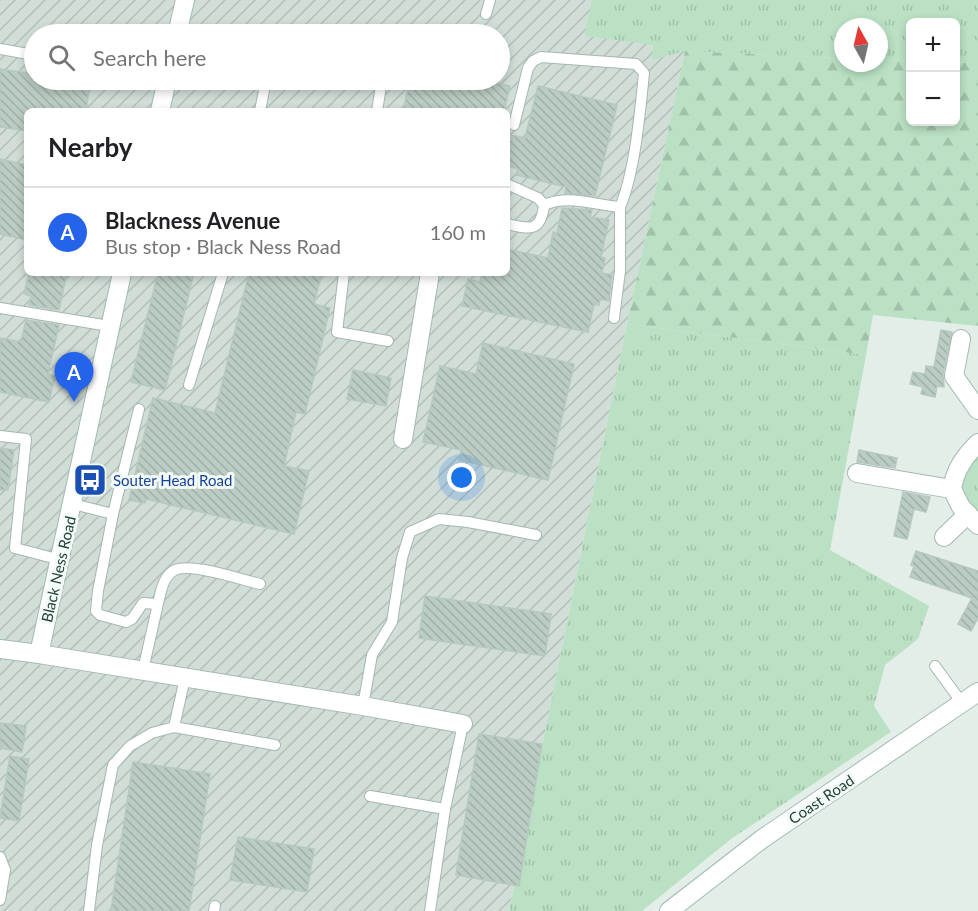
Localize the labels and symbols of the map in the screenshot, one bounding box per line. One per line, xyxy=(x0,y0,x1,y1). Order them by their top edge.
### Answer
north arrow xyxy=(834,18,888,72)
pin: A xyxy=(54,352,94,402)
bus stop icon: Souter Head Road xyxy=(72,462,108,498)
your location xyxy=(447,463,476,492)
place label: Souter Head Road xyxy=(113,471,232,489)
street label: Black Ness Road xyxy=(37,514,79,624)
street label: Coast Road xyxy=(785,771,857,827)

